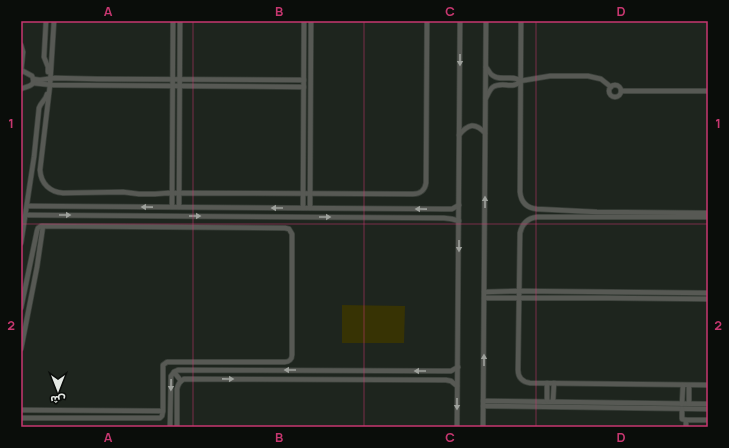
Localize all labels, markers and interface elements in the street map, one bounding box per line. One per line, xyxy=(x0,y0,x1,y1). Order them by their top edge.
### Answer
text: A xyxy=(104,2,113,20)
text: B xyxy=(275,2,283,20)
text: C xyxy=(445,2,455,20)
text: D xyxy=(616,2,626,20)
one-way arrow xyxy=(457,54,463,67)
text: 1 xyxy=(8,114,14,132)
text: 1 xyxy=(715,114,721,132)
one-way arrow xyxy=(482,195,488,208)
one-way arrow xyxy=(140,204,153,210)
one-way arrow xyxy=(270,205,283,211)
one-way arrow xyxy=(414,206,427,212)
one-way arrow xyxy=(59,212,72,218)
one-way arrow xyxy=(189,213,202,219)
one-way arrow xyxy=(319,214,332,220)
one-way arrow xyxy=(456,240,462,253)
text: 2 xyxy=(7,316,15,334)
text: 2 xyxy=(714,316,722,334)
one-way arrow xyxy=(481,353,487,366)
one-way arrow xyxy=(284,367,296,374)
one-way arrow xyxy=(413,368,426,374)
north arrow xyxy=(38,370,78,410)
one-way arrow xyxy=(222,376,235,382)
one-way arrow xyxy=(168,379,174,392)
text: ش xyxy=(50,393,66,408)
one-way arrow xyxy=(454,398,460,411)
text: A xyxy=(104,428,113,446)
text: B xyxy=(275,428,283,446)
text: C xyxy=(445,428,455,446)
text: D xyxy=(616,428,626,446)

